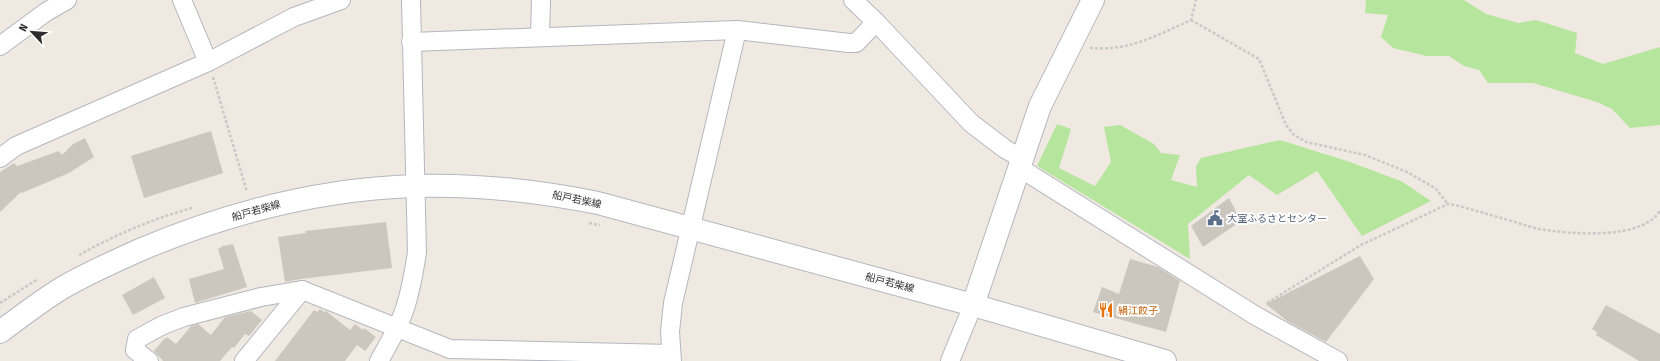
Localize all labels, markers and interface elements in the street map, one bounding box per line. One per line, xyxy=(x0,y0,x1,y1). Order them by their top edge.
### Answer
north arrow xyxy=(12,12,52,52)
text: N xyxy=(16,22,31,34)
street label: 船戸若柴線 xyxy=(551,189,602,211)
street label: 船戸若柴線 xyxy=(231,198,282,224)
public building icon: 大室ふるさとセンター xyxy=(1206,209,1224,227)
place label: 大室ふるさとセンター xyxy=(1227,213,1327,225)
street label: 船戸若柴線 xyxy=(864,271,915,295)
restaurant icon: 絹江餃子 xyxy=(1097,301,1115,319)
place label: 絹江餃子 xyxy=(1118,305,1158,317)

